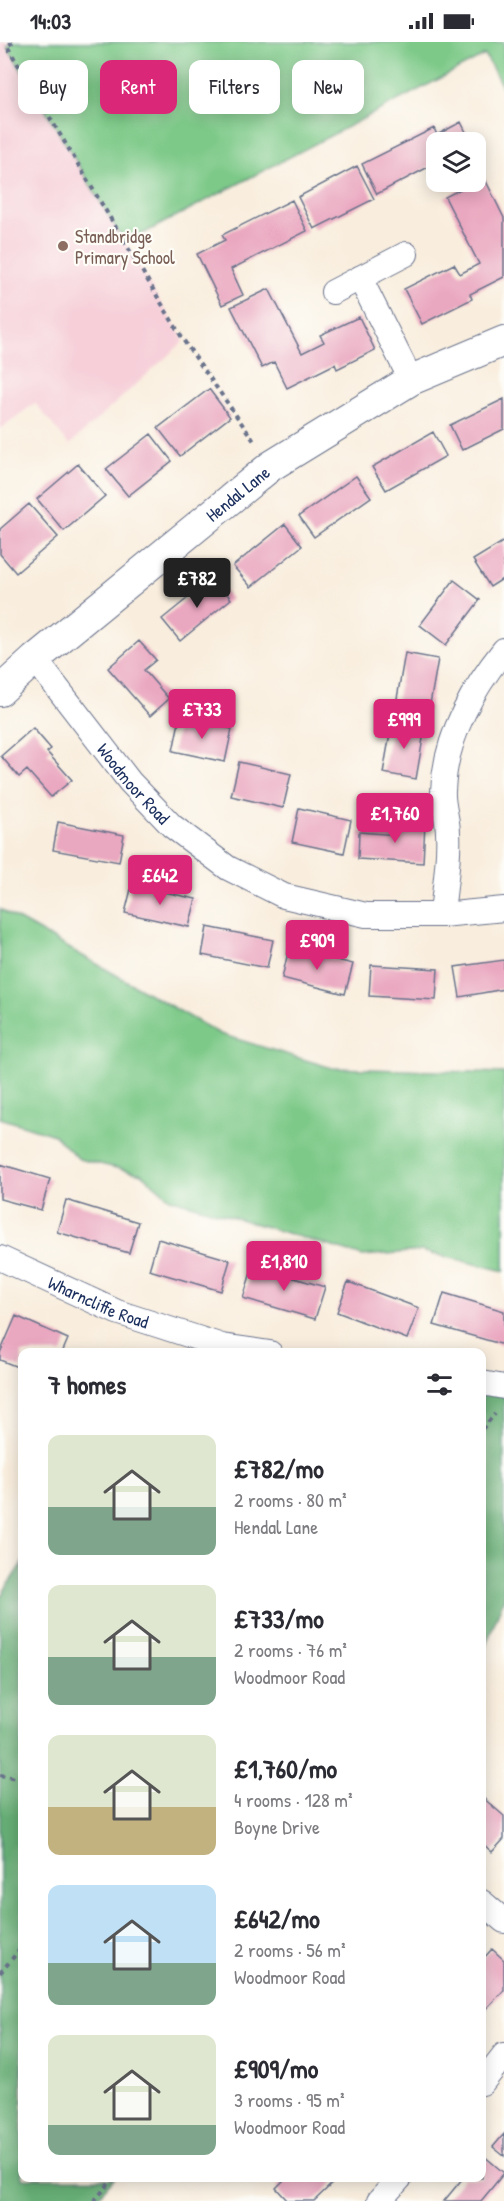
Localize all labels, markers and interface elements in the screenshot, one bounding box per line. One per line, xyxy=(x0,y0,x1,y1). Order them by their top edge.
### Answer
text: 14:03 xyxy=(30,6,71,36)
chip: Buy xyxy=(18,60,88,114)
chip: Rent xyxy=(100,60,177,114)
chip: Filters xyxy=(189,60,280,114)
chip: New xyxy=(292,60,364,114)
map controls xyxy=(426,132,486,192)
button: layers xyxy=(426,132,486,192)
place label: Standbridge Primary School xyxy=(75,224,175,270)
marker: Standbridge Primary School xyxy=(56,239,70,253)
street label: Hendal Lane xyxy=(200,460,275,527)
pin: £782 xyxy=(161,558,233,609)
text: £782 xyxy=(178,564,216,591)
pin: £733 xyxy=(166,689,238,740)
text: £733 xyxy=(183,695,221,722)
pin: £999 xyxy=(368,699,440,750)
text: £999 xyxy=(387,705,421,732)
street label: Woodmoor Road xyxy=(92,738,176,829)
pin: £1,760 xyxy=(346,793,444,844)
text: £1,760 xyxy=(370,799,420,826)
pin: £642 xyxy=(124,855,196,906)
text: £642 xyxy=(142,861,178,888)
pin: £909 xyxy=(281,920,353,971)
text: £909 xyxy=(300,926,334,953)
pin: £1,810 xyxy=(235,1241,333,1292)
text: £1,810 xyxy=(260,1247,308,1274)
street label: Wharncliffe Road xyxy=(44,1270,152,1334)
text: 7 homes xyxy=(48,1367,126,1402)
icon: filters xyxy=(423,1368,456,1401)
text: £782/mo xyxy=(234,1451,324,1486)
icon: home xyxy=(96,1459,168,1531)
text: 2 rooms · 80 m² xyxy=(234,1486,347,1513)
text: Hendal Lane xyxy=(234,1513,318,1540)
text: £733/mo xyxy=(234,1601,324,1636)
icon: home xyxy=(96,1609,168,1681)
text: 2 rooms · 76 m² xyxy=(234,1636,347,1663)
text: Woodmoor Road xyxy=(234,1663,345,1690)
text: £1,760/mo xyxy=(234,1751,337,1786)
icon: home xyxy=(96,1759,168,1831)
text: 4 rooms · 128 m² xyxy=(234,1786,353,1813)
text: Boyne Drive xyxy=(234,1813,320,1840)
text: £642/mo xyxy=(234,1901,320,1936)
icon: home xyxy=(96,1909,168,1981)
text: 2 rooms · 56 m² xyxy=(234,1936,346,1963)
text: Woodmoor Road xyxy=(234,1963,345,1990)
text: £909/mo xyxy=(234,2051,318,2086)
icon: home xyxy=(96,2059,168,2131)
text: 3 rooms · 95 m² xyxy=(234,2086,344,2113)
text: Woodmoor Road xyxy=(234,2113,345,2140)

